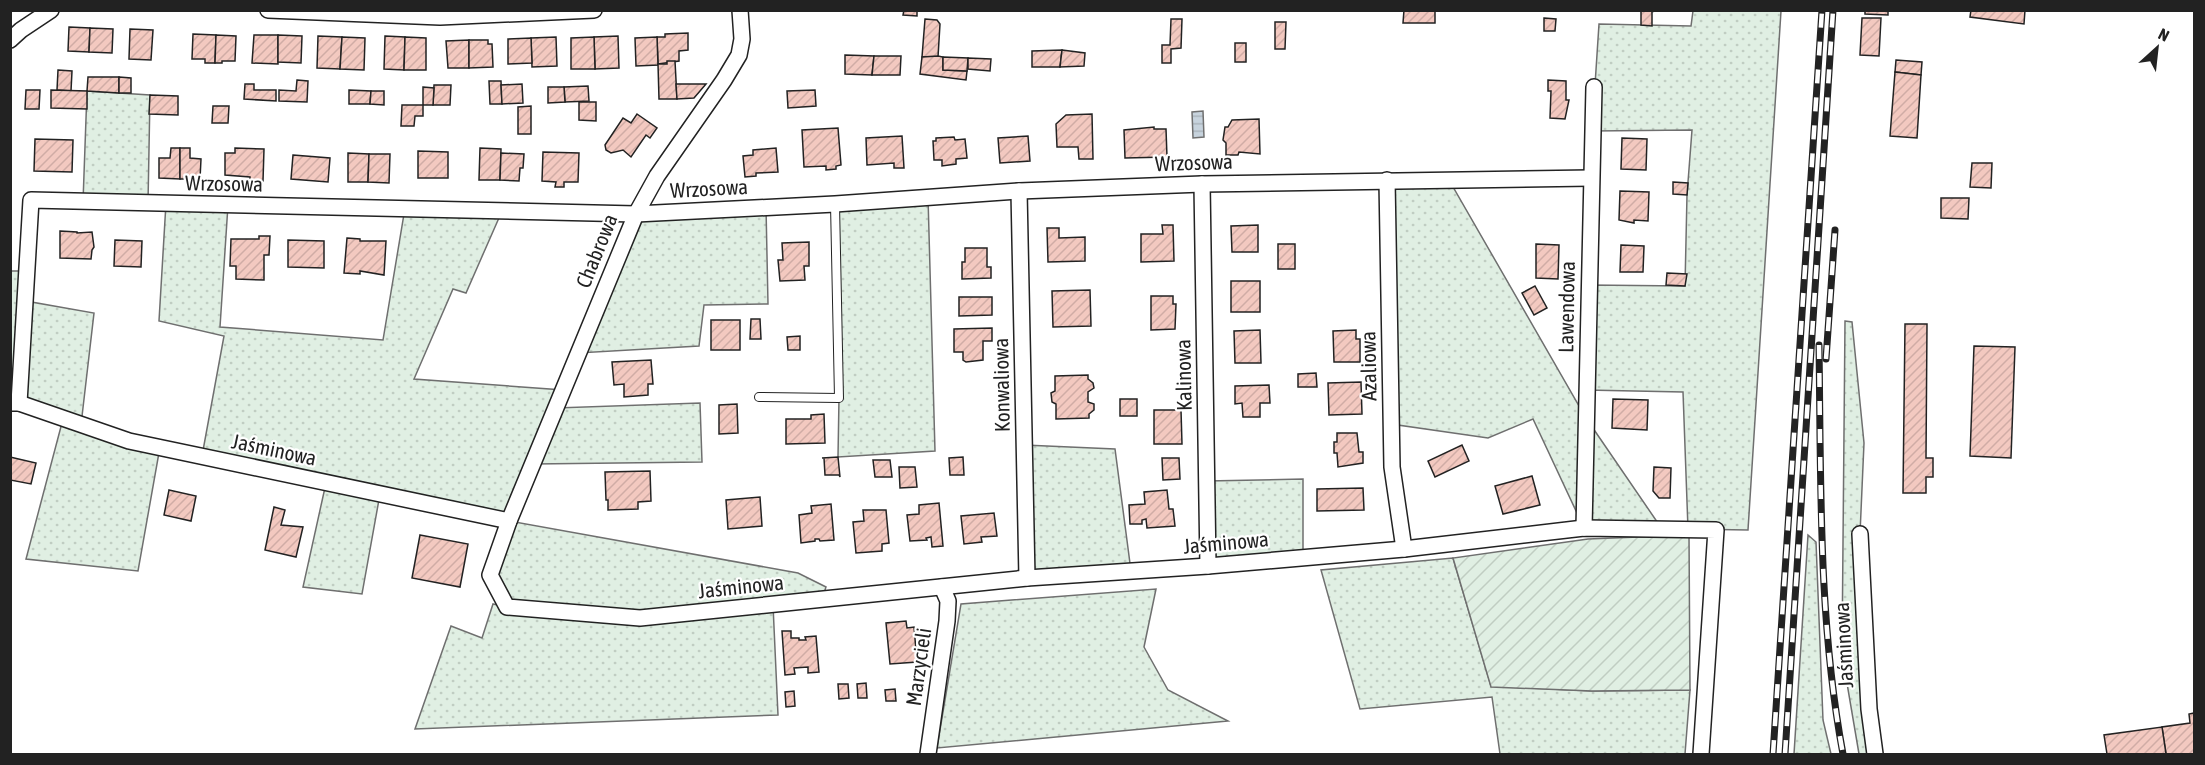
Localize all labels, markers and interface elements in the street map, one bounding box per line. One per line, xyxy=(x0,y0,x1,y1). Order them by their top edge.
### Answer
north arrow xyxy=(2127,18,2187,78)
text: N xyxy=(2156,24,2172,45)
street label: Wrzosowa xyxy=(1155,149,1233,175)
street label: Wrzosowa xyxy=(185,170,263,196)
street label: Wrzosowa xyxy=(669,174,748,202)
street label: Chabrowa xyxy=(570,210,622,291)
street label: Lawendowa xyxy=(1553,261,1579,353)
street label: Azaliowa xyxy=(1355,331,1381,401)
street label: Konwaliowa xyxy=(988,338,1014,432)
street label: Kalinowa xyxy=(1170,339,1196,411)
street label: Jaśminowa xyxy=(230,428,319,470)
street label: Jaśminowa xyxy=(1182,526,1270,558)
street label: Jaśminowa xyxy=(697,570,785,602)
street label: Jaśminowa xyxy=(1829,602,1857,689)
street label: Marzycieli xyxy=(901,626,935,707)

